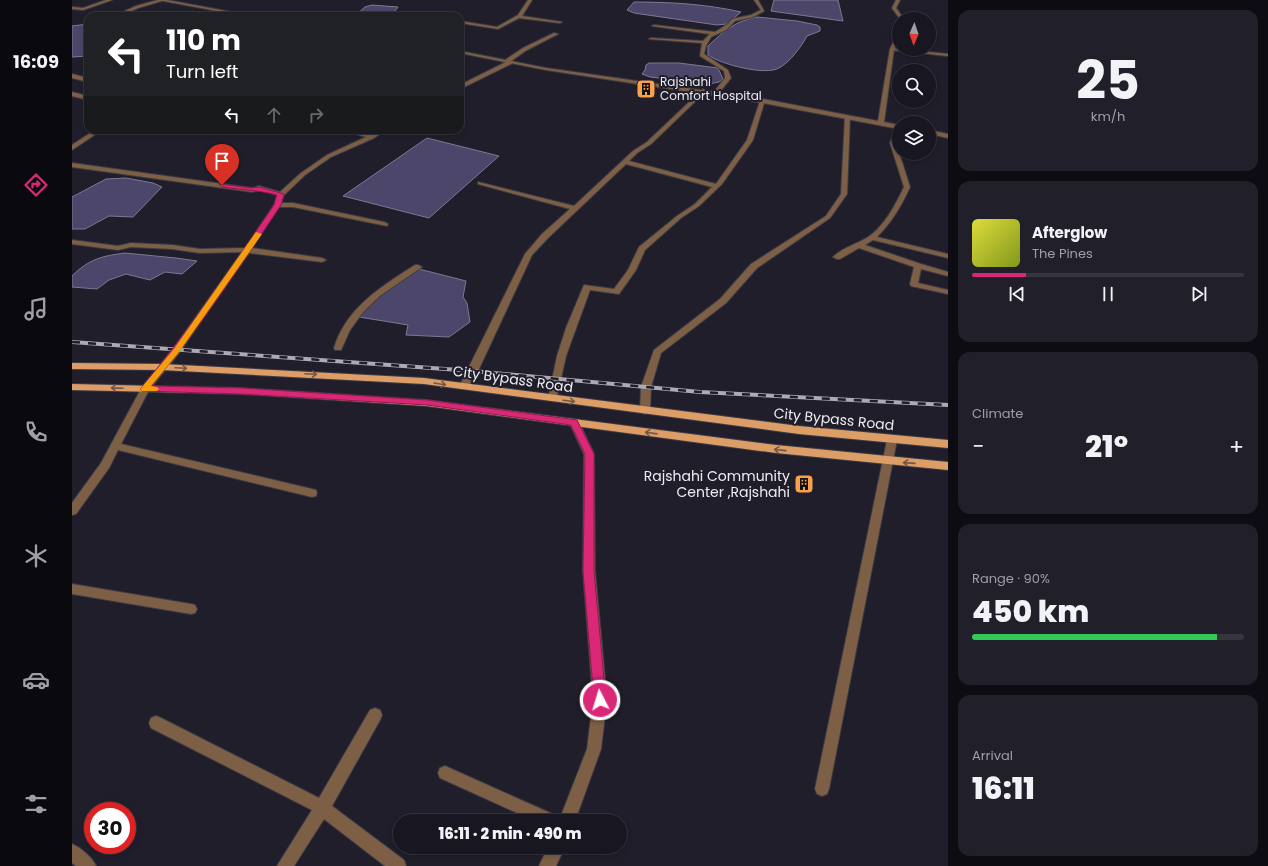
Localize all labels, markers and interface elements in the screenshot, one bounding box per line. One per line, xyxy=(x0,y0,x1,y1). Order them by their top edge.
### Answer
north arrow xyxy=(892,12,936,56)
map controls xyxy=(892,12,936,160)
text: 110 m xyxy=(166,21,241,60)
icon: left xyxy=(100,28,152,80)
text: 25 xyxy=(1076,44,1140,117)
text: 16:09 xyxy=(13,49,59,74)
text: Turn left xyxy=(166,59,238,84)
button: search xyxy=(892,64,936,108)
place label: Rajshahi Comfort Hospital xyxy=(660,73,762,104)
building icon: Rajshahi Comfort Hospital xyxy=(635,78,657,100)
icon: left xyxy=(221,104,243,126)
icon: ahead xyxy=(263,104,285,126)
icon: right xyxy=(305,104,327,126)
text: km/h xyxy=(1091,107,1125,126)
button: layers xyxy=(892,116,936,160)
pin xyxy=(205,144,239,185)
icon: arrive xyxy=(211,150,233,172)
icon: directions xyxy=(22,171,50,199)
text: Afterglow xyxy=(1032,222,1107,243)
text: The Pines xyxy=(1032,244,1093,263)
icon: previous xyxy=(1006,283,1028,305)
icon: pause xyxy=(1097,283,1119,305)
icon: next xyxy=(1188,283,1210,305)
icon: music xyxy=(22,295,50,323)
street label: City Bypass Road xyxy=(452,361,574,397)
one-way arrow xyxy=(174,365,187,372)
one-way arrow xyxy=(304,371,317,378)
one-way arrow xyxy=(433,380,446,388)
one-way arrow xyxy=(111,384,124,392)
one-way arrow xyxy=(562,397,575,405)
street label: City Bypass Road xyxy=(773,403,895,435)
text: Climate xyxy=(972,404,1023,423)
icon: phone xyxy=(22,418,50,446)
text: 21° xyxy=(1085,425,1128,468)
one-way arrow xyxy=(645,429,658,437)
text: − xyxy=(972,431,984,462)
text: + xyxy=(1229,431,1244,462)
one-way arrow xyxy=(774,446,787,454)
one-way arrow xyxy=(903,459,916,466)
place label: Rajshahi Community Center ,Rajshahi xyxy=(644,466,790,502)
building icon: Rajshahi Community Center ,Rajshahi xyxy=(793,473,815,495)
icon: climate xyxy=(22,542,50,570)
text: Range · 90% xyxy=(972,569,1050,588)
text: 450 km xyxy=(972,590,1089,633)
icon: car xyxy=(22,666,50,694)
position arrow xyxy=(579,679,621,721)
text: Arrival xyxy=(972,746,1013,765)
text: 16:11 xyxy=(972,767,1035,810)
icon: filters xyxy=(22,790,50,818)
speed limit sign: 30 xyxy=(84,802,136,854)
text: 16:11 · 2 min · 490 m xyxy=(438,823,582,844)

